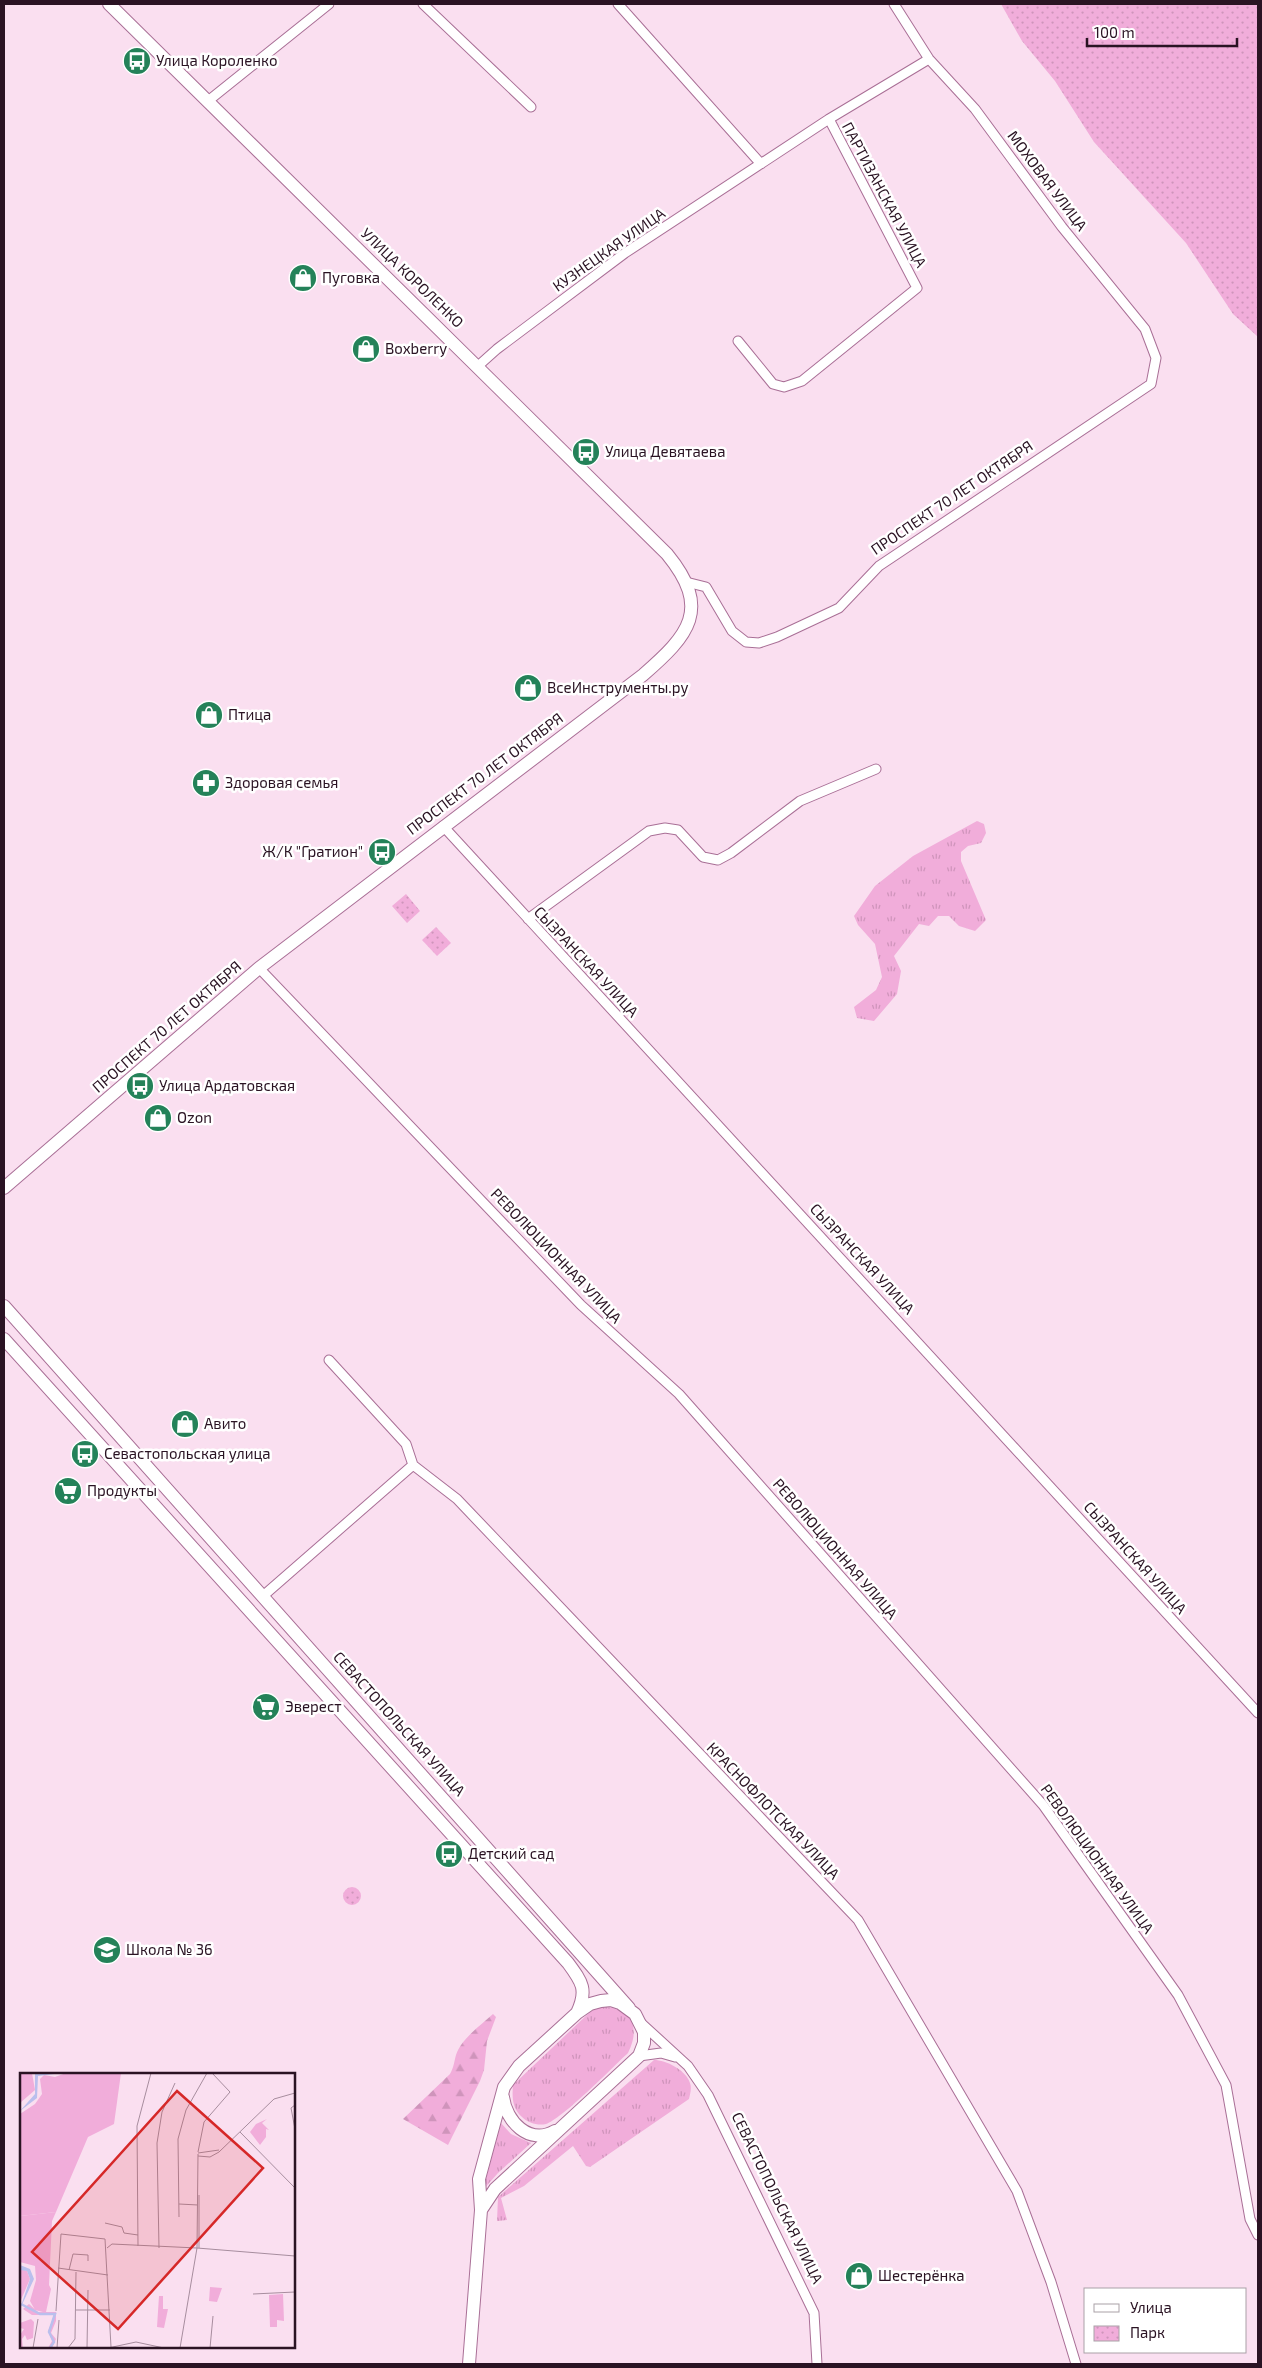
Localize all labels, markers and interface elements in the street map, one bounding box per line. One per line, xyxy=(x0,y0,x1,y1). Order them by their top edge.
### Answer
scale bar xyxy=(1087,15,1237,47)
text: 100 m xyxy=(1094,23,1135,41)
bus stop icon: Улица Короленко xyxy=(122,46,152,76)
place label: Улица Короленко xyxy=(156,51,278,69)
street label: ПАРТИЗАНСКАЯ УЛИЦА xyxy=(839,119,931,271)
street label: МОХОВАЯ УЛИЦА xyxy=(1004,127,1092,235)
street label: КУЗНЕЦКАЯ УЛИЦА xyxy=(549,203,669,295)
street label: УЛИЦА КОРОЛЕНКО xyxy=(358,224,468,331)
shop icon: Пуговка xyxy=(288,263,318,293)
place label: Пуговка xyxy=(322,268,380,287)
shop icon: Boxberry xyxy=(351,334,381,364)
place label: Boxberry xyxy=(385,339,447,357)
street label: ПРОСПЕКТ 70 ЛЕТ ОКТЯБРЯ xyxy=(867,436,1036,558)
bus stop icon: Улица Девятаева xyxy=(571,437,601,467)
place label: Улица Девятаева xyxy=(605,442,725,460)
shop icon: ВсеИнструменты.ру xyxy=(513,673,543,703)
place label: ВсеИнструменты.ру xyxy=(547,678,688,697)
shop icon: Птица xyxy=(194,700,224,730)
place label: Птица xyxy=(228,705,271,723)
street label: ПРОСПЕКТ 70 ЛЕТ ОКТЯБРЯ xyxy=(403,708,566,838)
pharmacy icon: Здоровая семья xyxy=(191,768,221,798)
place label: Здоровая семья xyxy=(225,773,338,791)
bus stop icon: Ж/К "Гратион" xyxy=(367,837,397,867)
place label: Ж/К "Гратион" xyxy=(262,842,363,860)
street label: СЫЗРАНСКАЯ УЛИЦА xyxy=(531,902,643,1021)
street label: ПРОСПЕКТ 70 ЛЕТ ОКТЯБРЯ xyxy=(88,957,244,1096)
bus stop icon: Улица Ардатовская xyxy=(125,1071,155,1101)
place label: Улица Ардатовская xyxy=(159,1076,295,1094)
shop icon: Ozon xyxy=(143,1103,173,1133)
place label: Ozon xyxy=(177,1108,212,1126)
street label: РЕВОЛЮЦИОННАЯ УЛИЦА xyxy=(488,1184,626,1327)
street label: СЫЗРАНСКАЯ УЛИЦА xyxy=(807,1199,919,1318)
shop icon: Авито xyxy=(170,1409,200,1439)
place label: Авито xyxy=(204,1414,246,1432)
bus stop icon: Севастопольская улица xyxy=(70,1439,100,1469)
place label: Севастопольская улица xyxy=(104,1444,271,1463)
street label: РЕВОЛЮЦИОННАЯ УЛИЦА xyxy=(770,1474,902,1623)
supermarket icon: Продукты xyxy=(53,1476,83,1506)
place label: Продукты xyxy=(87,1481,157,1500)
street label: СЫЗРАНСКАЯ УЛИЦА xyxy=(1081,1498,1191,1618)
street label: СЕВАСТОПОЛЬСКАЯ УЛИЦА xyxy=(330,1647,470,1800)
supermarket icon: Эверест xyxy=(251,1692,281,1722)
place label: Эверест xyxy=(285,1697,342,1715)
street label: КРАСНОФЛОТСКАЯ УЛИЦА xyxy=(704,1738,844,1883)
street label: РЕВОЛЮЦИОННАЯ УЛИЦА xyxy=(1038,1780,1158,1937)
bus stop icon: Детский сад xyxy=(434,1839,464,1869)
place label: Детский сад xyxy=(468,1844,554,1862)
school or university icon: Школа № 36 xyxy=(92,1935,122,1965)
place label: Школа № 36 xyxy=(126,1940,213,1958)
inset map xyxy=(20,2073,295,2348)
street label: СЕВАСТОПОЛЬСКАЯ УЛИЦА xyxy=(729,2109,828,2287)
shop icon: Шестерёнка xyxy=(844,2261,874,2291)
place label: Шестерёнка xyxy=(878,2266,965,2284)
legend xyxy=(1084,2288,1247,2353)
text: Улица xyxy=(1130,2298,1172,2316)
text: Парк xyxy=(1130,2323,1165,2341)

